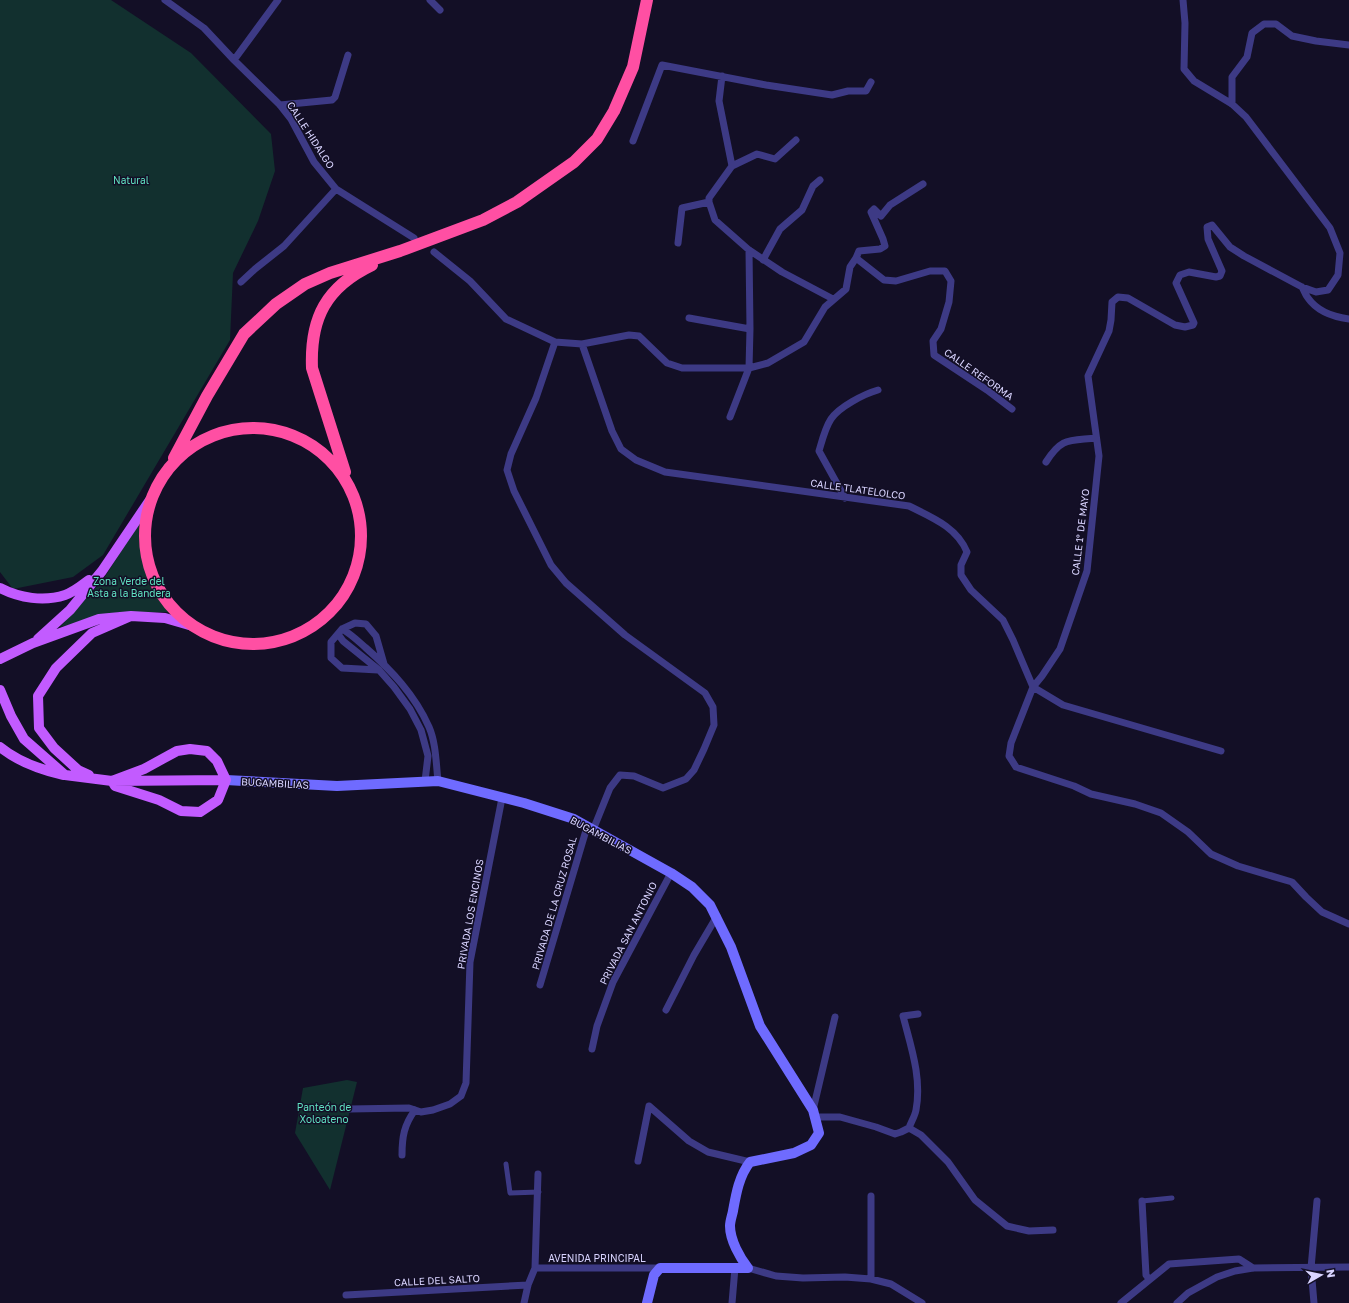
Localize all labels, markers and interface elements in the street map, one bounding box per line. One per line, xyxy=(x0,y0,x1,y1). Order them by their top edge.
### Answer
street label: CALLE HIDALGO xyxy=(285,99,337,171)
park label: Natural xyxy=(113,174,149,186)
street label: CALLE REFORMA xyxy=(942,346,1016,402)
street label: CALLE TLATELOLCO xyxy=(810,476,906,502)
street label: CALLE 1° DE MAYO xyxy=(1069,488,1091,576)
park label: Zona Verde del Asta a la Bandera xyxy=(87,575,171,599)
street label: BUGAMBILIAS xyxy=(241,775,309,791)
street label: BUGAMBILIAS xyxy=(568,814,634,856)
street label: PRIVADA DE LA CRUZ ROSAL xyxy=(529,835,579,971)
street label: PRIVADA LOS ENCINOS xyxy=(454,858,486,970)
street label: PRIVADA SAN ANTONIO xyxy=(597,880,659,986)
park label: Panteón de Xoloateno xyxy=(297,1101,351,1125)
street label: AVENIDA PRINCIPAL xyxy=(548,1252,646,1264)
north arrow xyxy=(1301,1255,1341,1295)
text: N xyxy=(1324,1268,1338,1279)
street label: CALLE DEL SALTO xyxy=(394,1272,480,1288)

